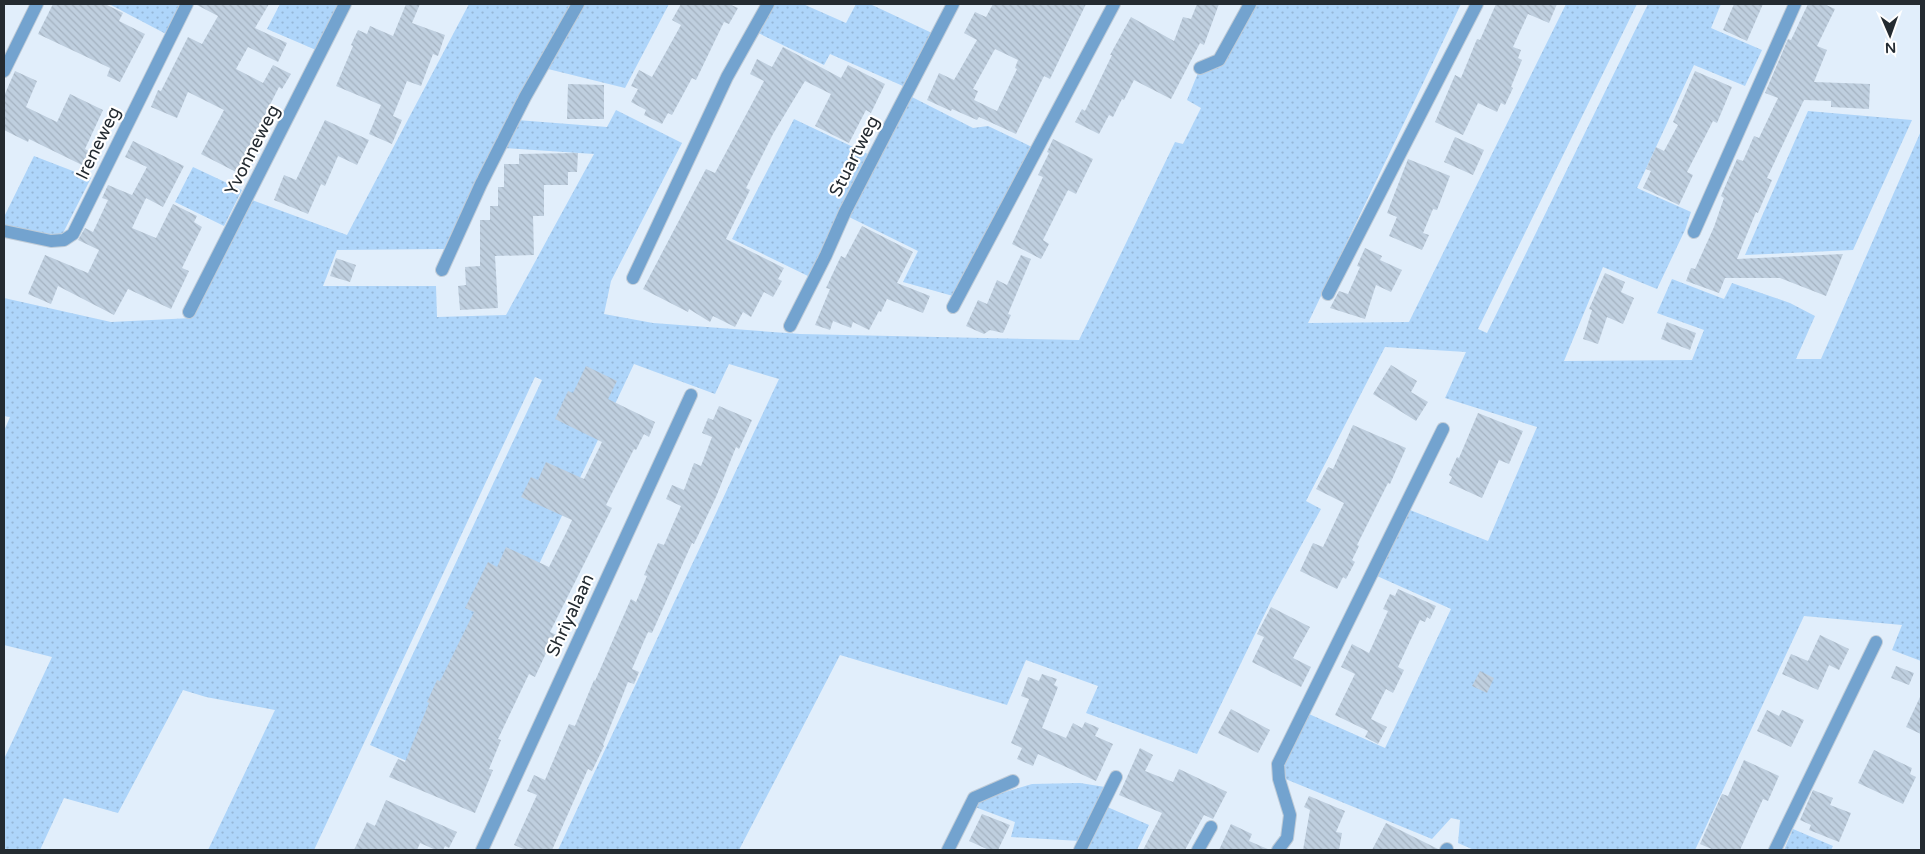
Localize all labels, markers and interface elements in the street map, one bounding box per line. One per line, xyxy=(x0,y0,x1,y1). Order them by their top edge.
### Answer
north arrow xyxy=(1865,10,1915,60)
text: N xyxy=(1885,39,1896,56)
street label: Yvonneweg xyxy=(220,101,284,199)
street label: Ireneweg xyxy=(71,103,125,183)
street label: Stuartweg xyxy=(824,112,884,200)
street label: Shriyalaan xyxy=(541,570,599,660)

